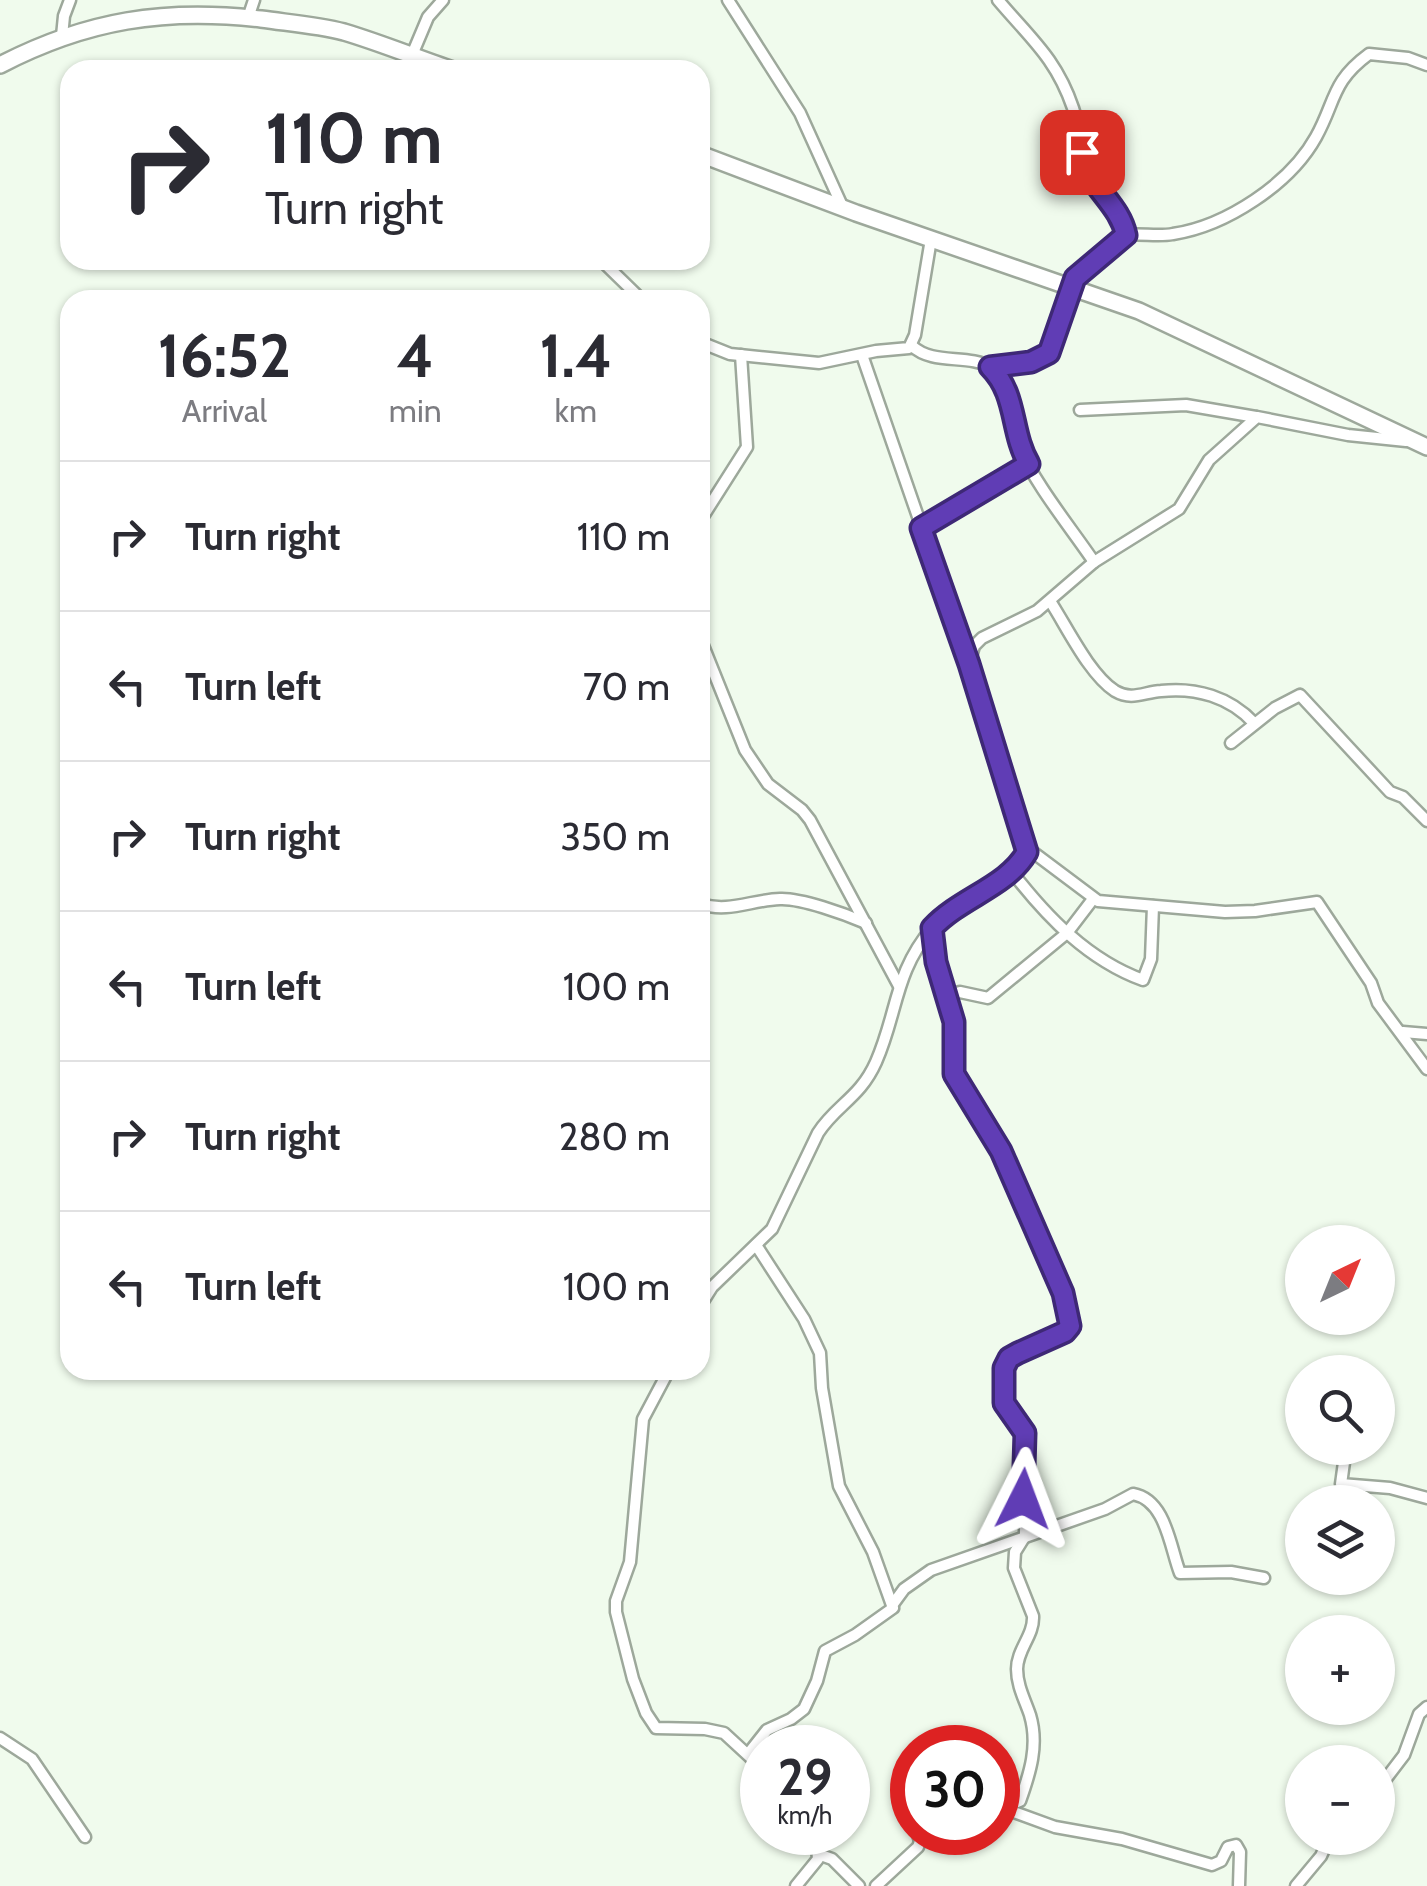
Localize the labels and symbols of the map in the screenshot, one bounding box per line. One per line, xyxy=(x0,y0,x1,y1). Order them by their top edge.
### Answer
pin xyxy=(1040,110,1125,195)
north arrow xyxy=(1285,1225,1395,1335)
position arrow xyxy=(971,1447,1075,1551)
speed limit sign: 30 xyxy=(890,1725,1020,1855)

